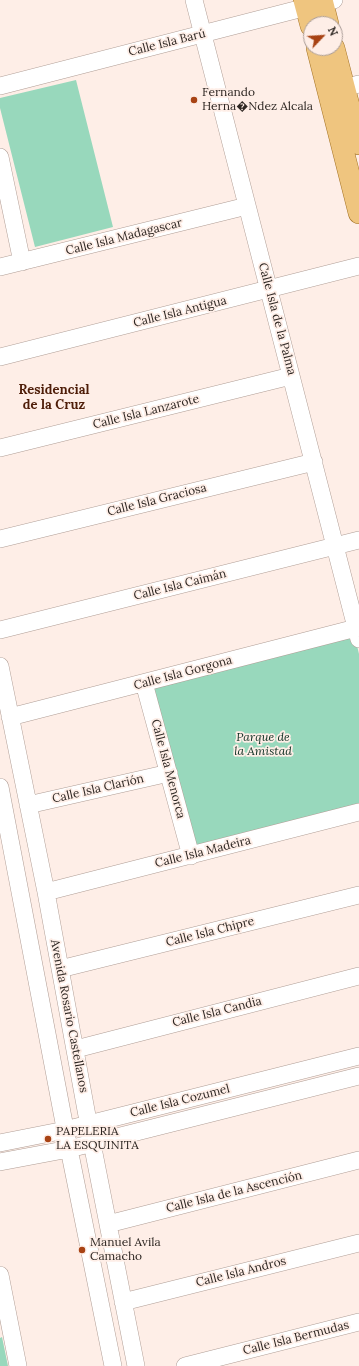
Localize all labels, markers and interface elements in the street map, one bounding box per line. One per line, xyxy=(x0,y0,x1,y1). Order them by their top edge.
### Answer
north arrow xyxy=(303,16,343,56)
text: N xyxy=(325,25,341,38)
street label: Calle Isla Barú xyxy=(127,26,207,60)
place label: Fernando Herna�Ndez Alcala xyxy=(202,86,313,114)
marker: Fernando Herna�Ndez Alcala xyxy=(189,95,199,105)
street label: Calle Isla Madagascar xyxy=(64,216,184,258)
street label: Calle Isla de la Palma xyxy=(255,261,299,377)
street label: Calle Isla Antigua xyxy=(132,293,228,331)
district label: Residencial de la Cruz xyxy=(18,382,90,413)
street label: Calle Isla Lanzarote xyxy=(91,392,201,432)
street label: Calle Isla Graciosa xyxy=(106,481,208,519)
street label: Calle Isla Caimán xyxy=(132,567,228,603)
street label: Calle Isla Gorgona xyxy=(132,653,234,693)
street label: Calle Isla Menorca xyxy=(148,718,188,820)
park label: Parque de la Amistad xyxy=(234,731,292,759)
street label: Calle Isla Clarión xyxy=(51,771,145,807)
street label: Calle Isla Madeira xyxy=(154,833,252,871)
street label: Calle Isla Chipre xyxy=(164,914,256,950)
street label: Avenida Rosario Castellanos xyxy=(47,938,91,1094)
street label: Calle Isla Candia xyxy=(171,994,263,1030)
street label: Calle Isla Cozumel xyxy=(129,1082,231,1120)
place label: PAPELERIA LA ESQUINITA xyxy=(56,1125,139,1153)
marker: PAPELERIA LA ESQUINITA xyxy=(43,1134,53,1144)
street label: Calle Isla de la Ascención xyxy=(165,1168,303,1216)
place label: Manuel Avila Camacho xyxy=(90,1236,161,1264)
marker: Manuel Avila Camacho xyxy=(77,1245,87,1255)
street label: Calle Isla Andros xyxy=(194,1254,288,1290)
street label: Calle Isla Bermudas xyxy=(241,1318,351,1358)

